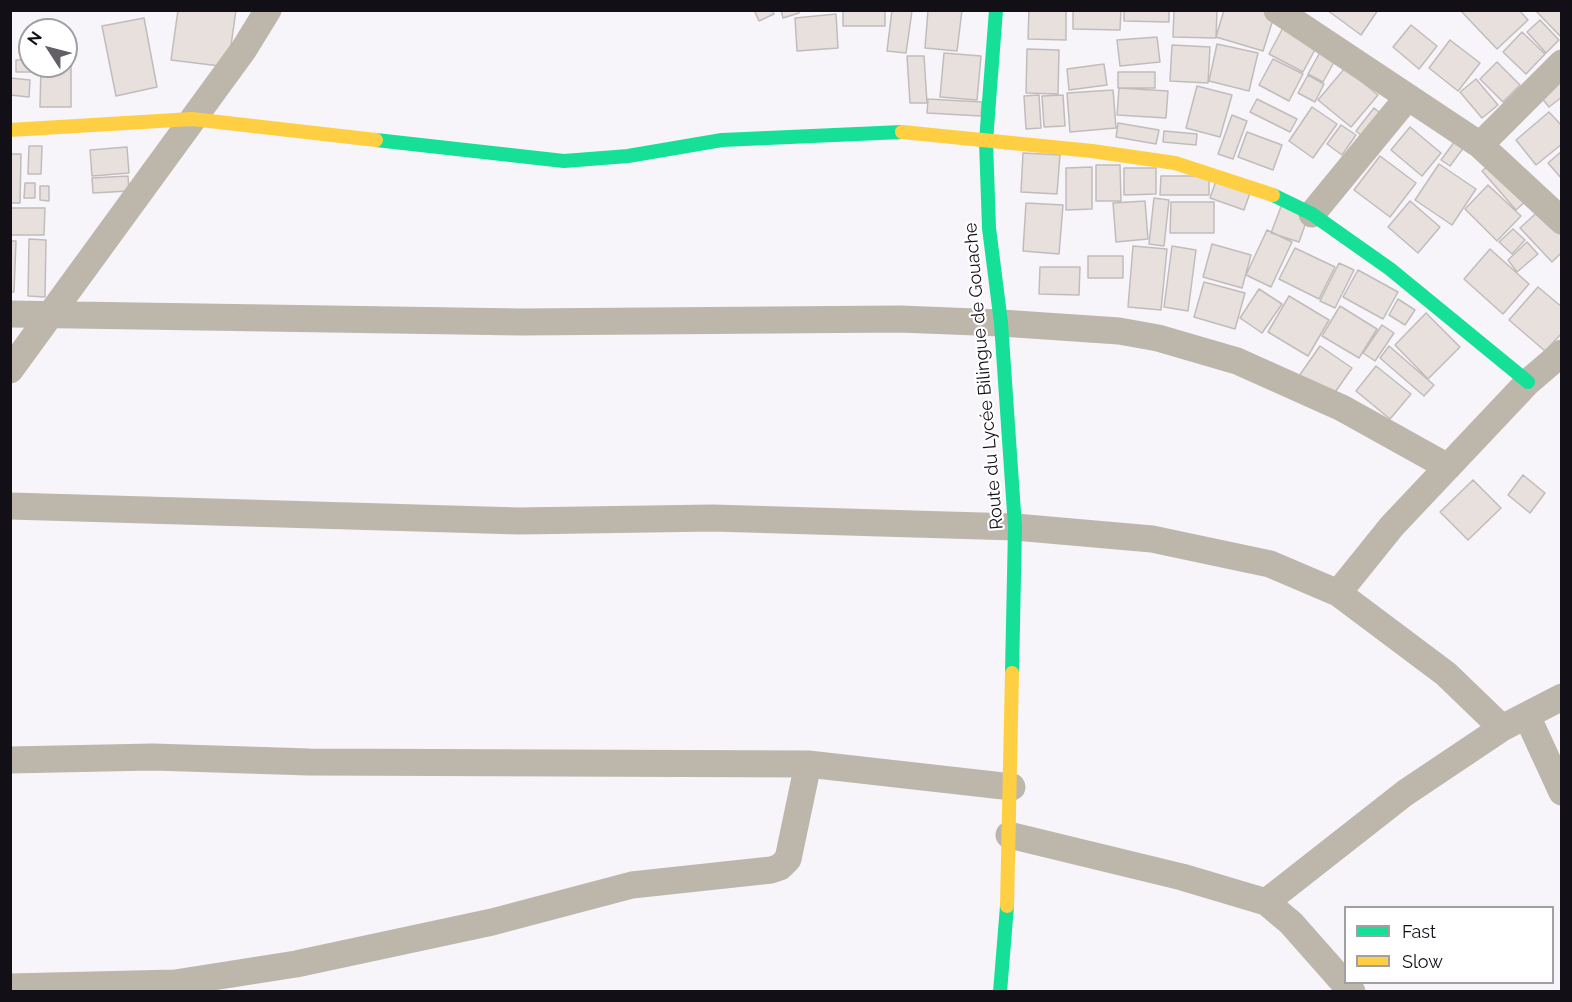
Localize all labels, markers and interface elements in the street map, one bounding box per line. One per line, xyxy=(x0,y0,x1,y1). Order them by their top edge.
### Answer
north arrow xyxy=(18,18,78,78)
text: N xyxy=(23,28,46,49)
street label: Route du Lycée Bilingue de Gouache xyxy=(960,222,1008,530)
legend xyxy=(1344,906,1554,984)
text: Fast xyxy=(1402,921,1436,942)
text: Slow xyxy=(1402,951,1443,972)

